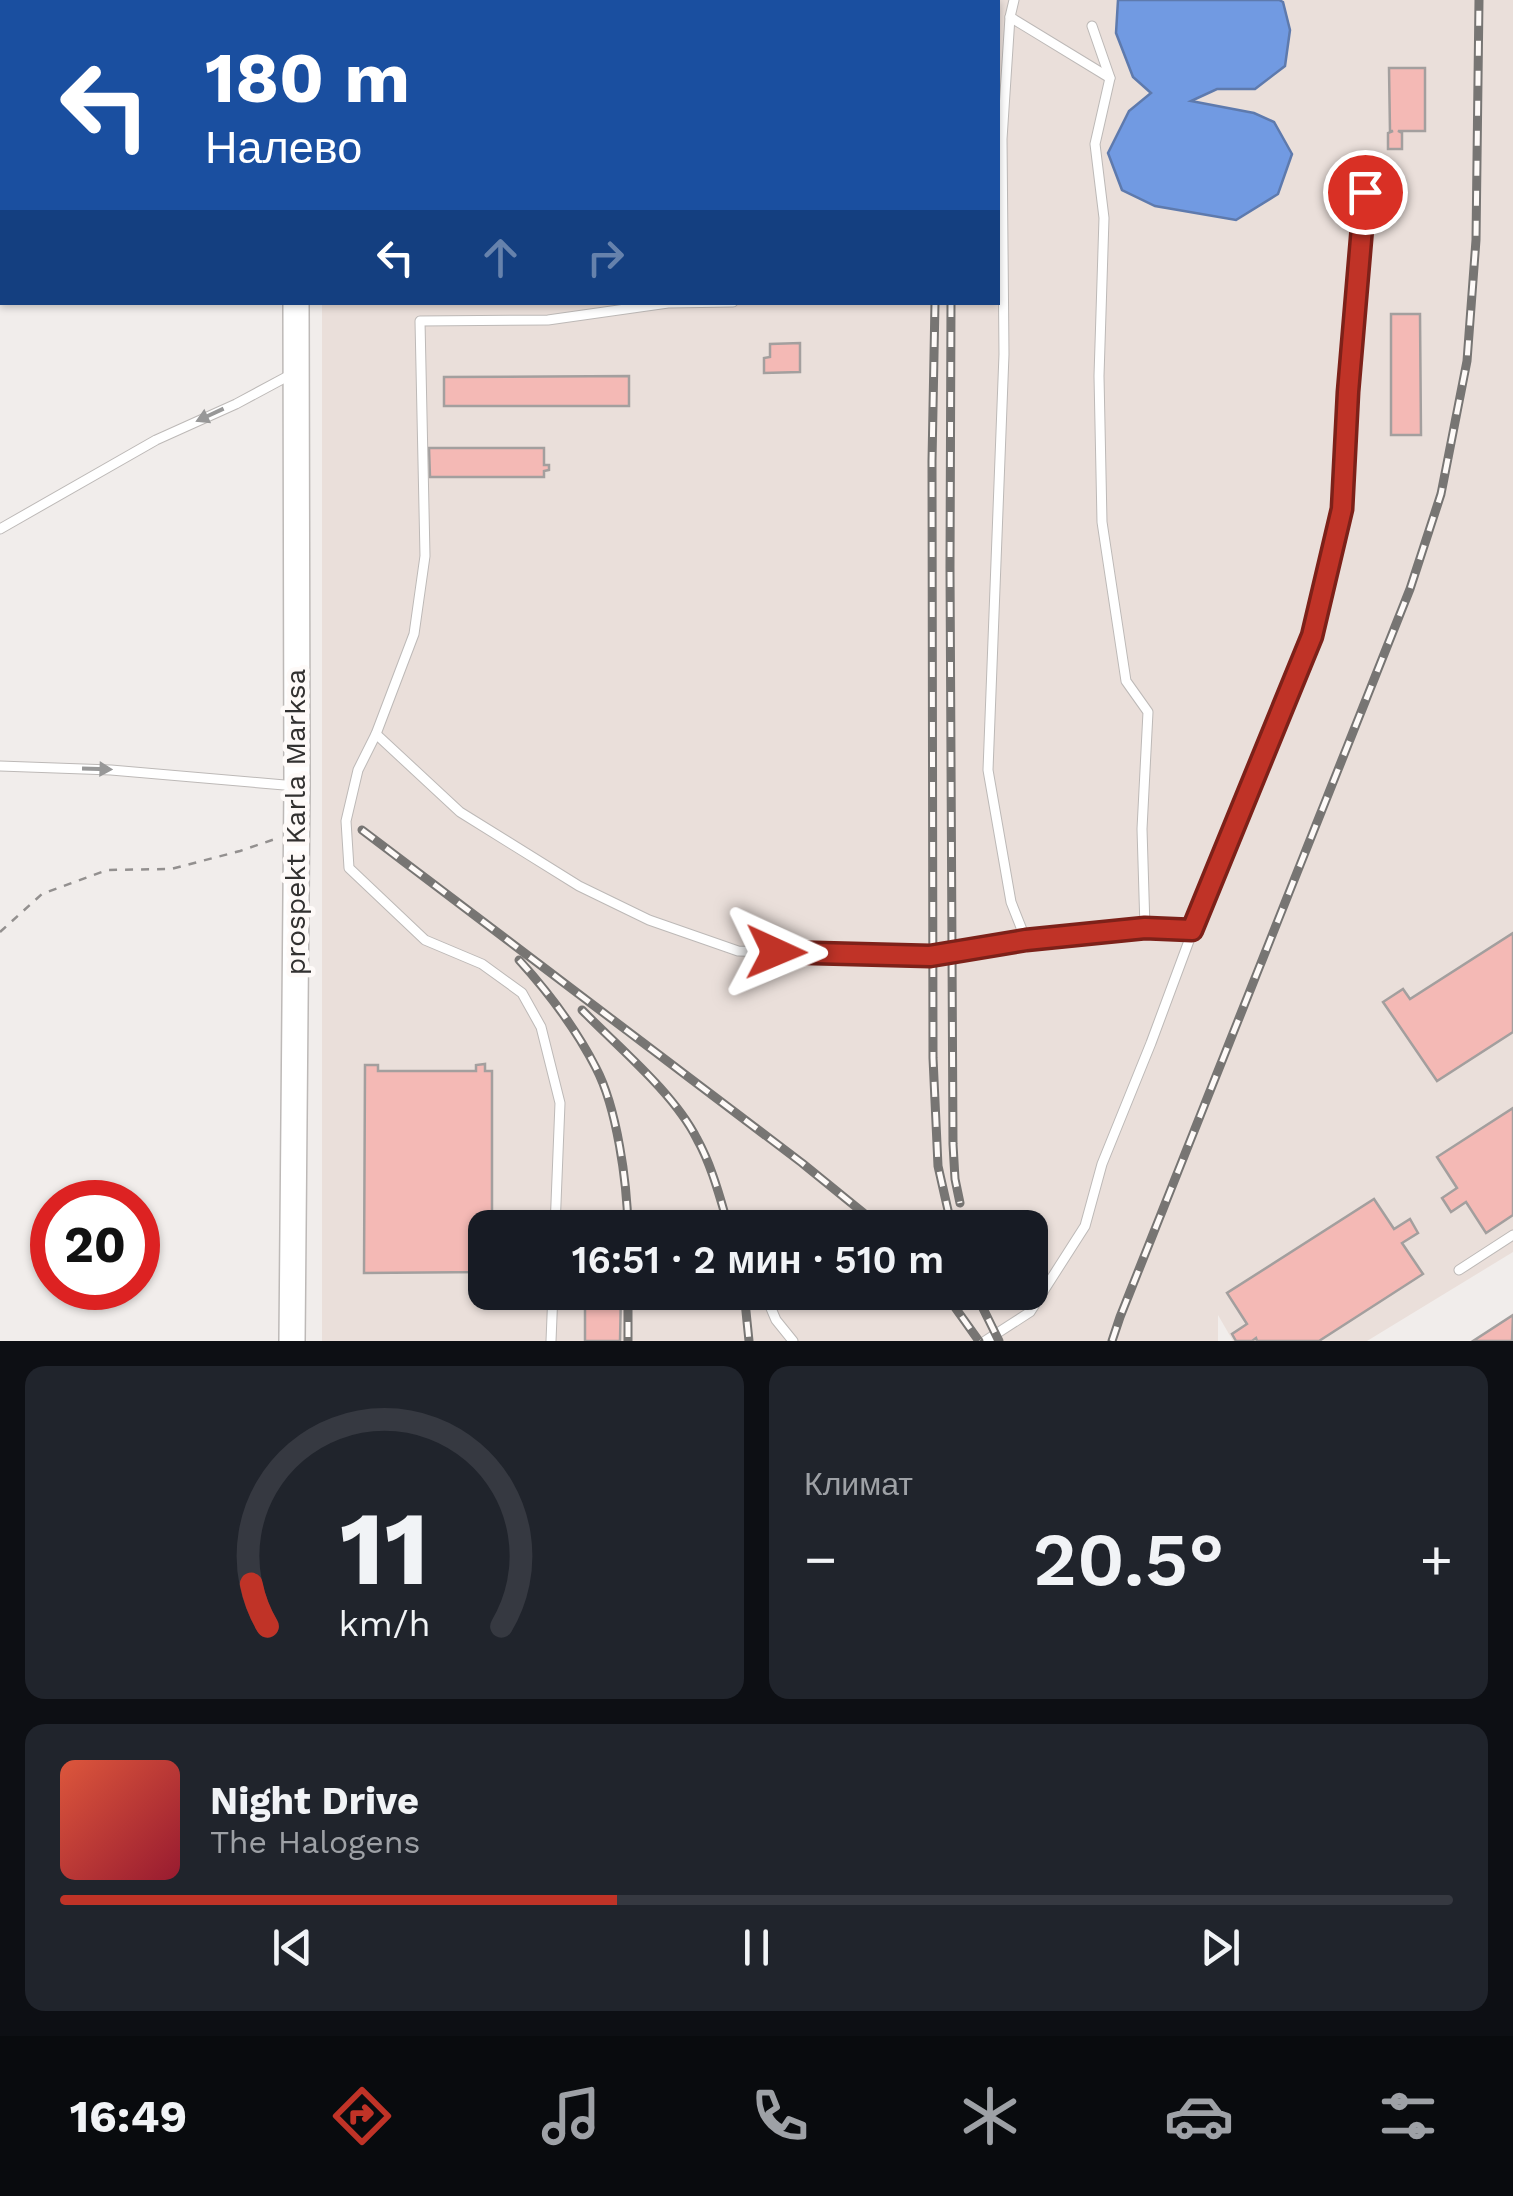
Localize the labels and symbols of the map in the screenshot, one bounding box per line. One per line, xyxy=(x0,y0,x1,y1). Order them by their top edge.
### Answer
pin xyxy=(1323,150,1408,235)
one-way arrow xyxy=(195,407,224,424)
street label: prospekt Karla Marksa xyxy=(279,668,312,975)
one-way arrow xyxy=(82,762,114,778)
position arrow xyxy=(724,900,828,1004)
speed limit sign: 20 xyxy=(30,1180,160,1310)

